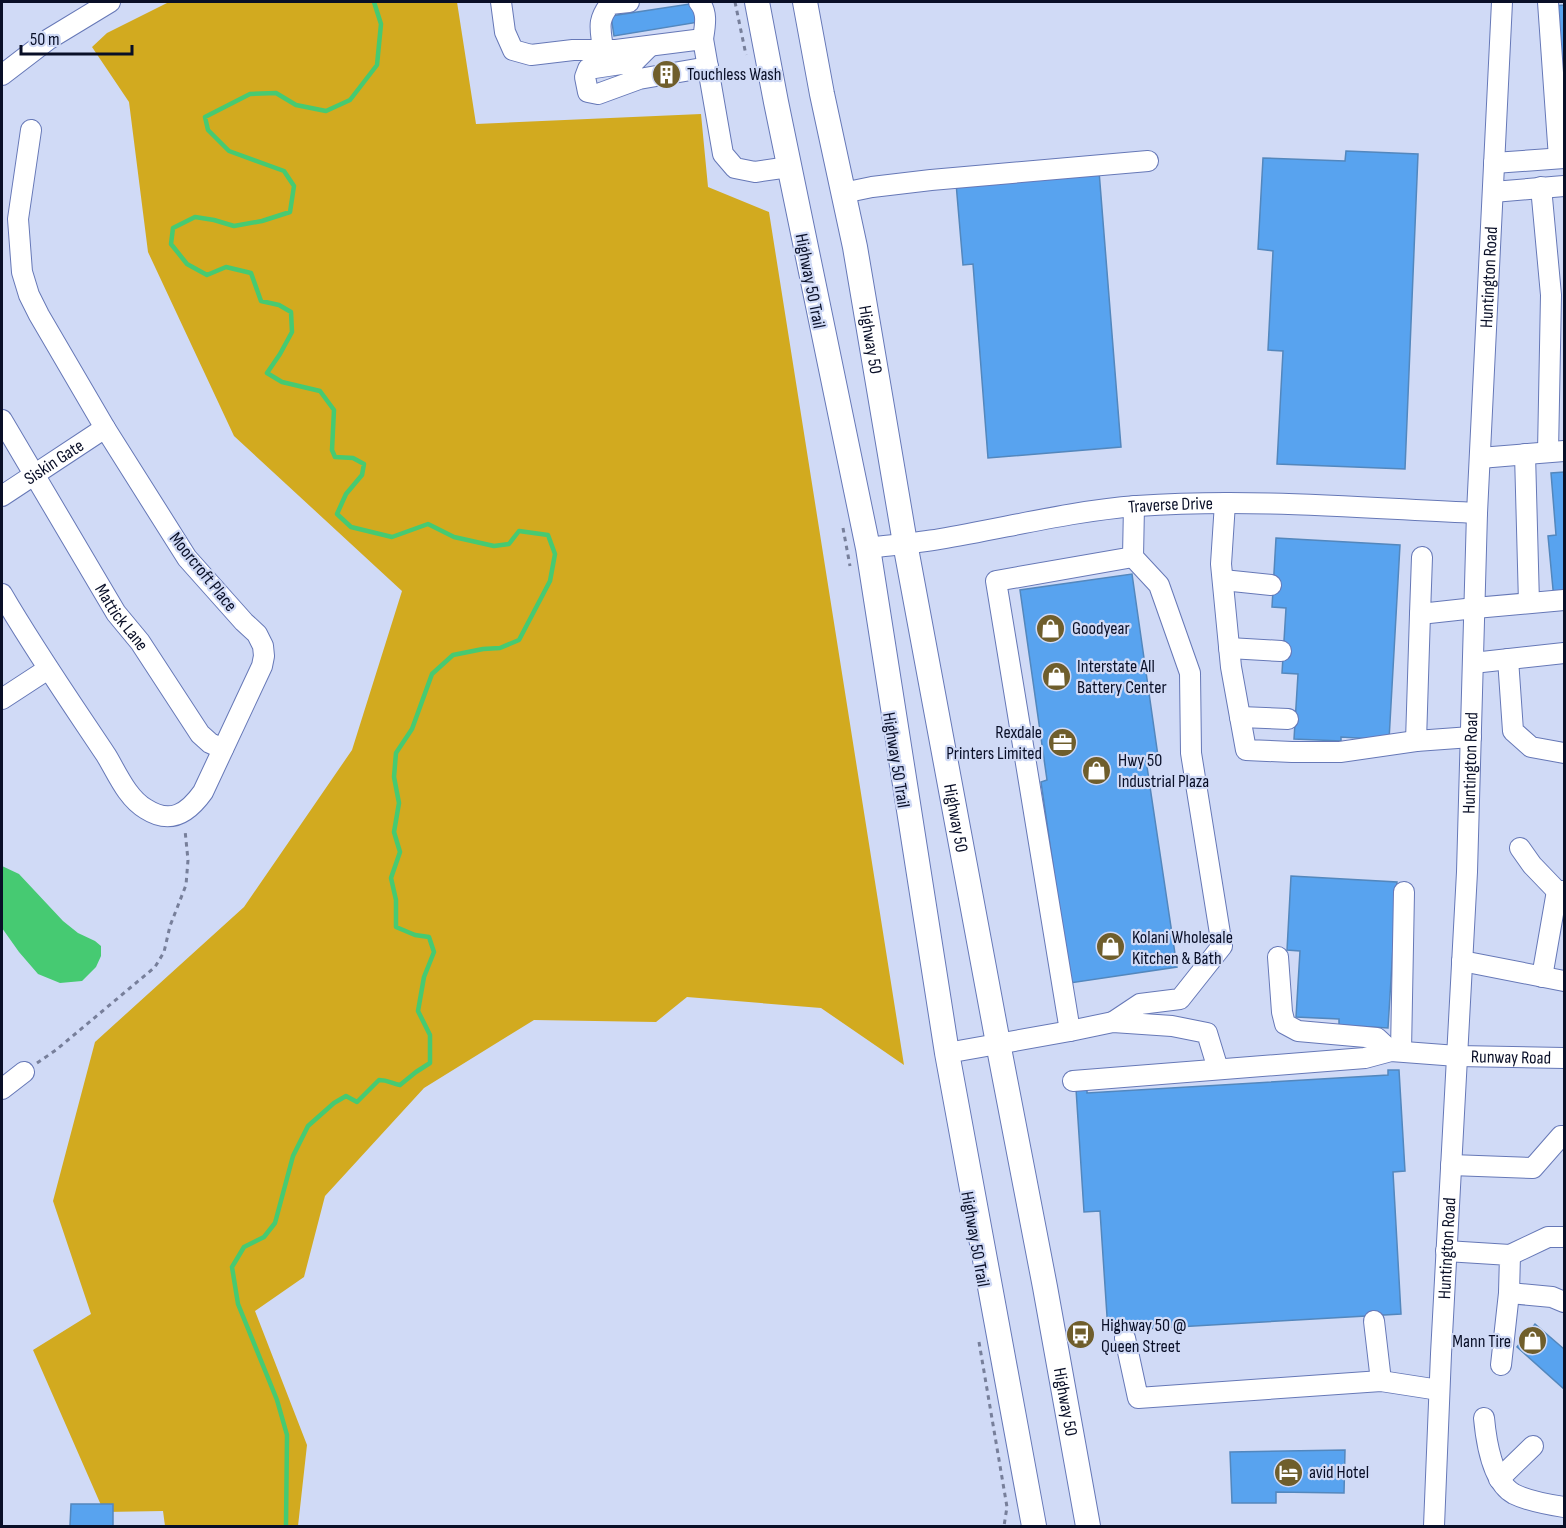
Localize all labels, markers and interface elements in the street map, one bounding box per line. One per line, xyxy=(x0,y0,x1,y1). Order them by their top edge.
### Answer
scale bar xyxy=(21,18,132,56)
text: 50 m xyxy=(30,29,60,50)
building icon: Touchless Wash xyxy=(650,58,682,90)
place label: Touchless Wash xyxy=(687,64,782,85)
street label: Huntington Road xyxy=(1476,226,1502,329)
street label: Highway 50 Trail xyxy=(790,232,830,330)
street label: Highway 50 xyxy=(855,304,887,375)
street label: Siskin Gate xyxy=(20,435,87,489)
street label: Traverse Drive xyxy=(1127,493,1213,517)
street label: Moorcroft Place xyxy=(165,528,241,616)
street label: Mattick Lane xyxy=(91,580,153,654)
shop icon: Goodyear xyxy=(1035,612,1067,644)
place label: Goodyear xyxy=(1072,618,1130,639)
place label: Interstate All Battery Center xyxy=(1077,656,1167,698)
shop icon: Interstate All Battery Center xyxy=(1040,660,1072,692)
street label: Highway 50 Trail xyxy=(878,711,914,809)
street label: Huntington Road xyxy=(1458,712,1482,814)
place label: Rexdale Printers Limited xyxy=(946,722,1042,764)
office icon: Rexdale Printers Limited xyxy=(1047,726,1079,758)
place label: Hwy 50 Industrial Plaza xyxy=(1118,750,1209,792)
shop icon: Hwy 50 Industrial Plaza xyxy=(1081,754,1113,786)
street label: Highway 50 xyxy=(940,782,973,854)
place label: Kolani Wholesale Kitchen & Bath xyxy=(1132,927,1233,969)
shop icon: Kolani Wholesale Kitchen & Bath xyxy=(1095,931,1127,963)
street label: Runway Road xyxy=(1471,1046,1551,1068)
street label: Highway 50 Trail xyxy=(956,1190,994,1288)
street label: Huntington Road xyxy=(1433,1197,1460,1300)
place label: Highway 50 @ Queen Street xyxy=(1101,1315,1186,1357)
bus stop icon: Highway 50 @ Queen Street xyxy=(1064,1319,1096,1351)
shop icon: Mann Tire xyxy=(1516,1325,1548,1357)
place label: Mann Tire xyxy=(1452,1331,1511,1352)
street label: Highway 50 xyxy=(1049,1366,1082,1438)
hotel icon: avid Hotel xyxy=(1272,1456,1304,1488)
place label: avid Hotel xyxy=(1309,1462,1369,1483)

